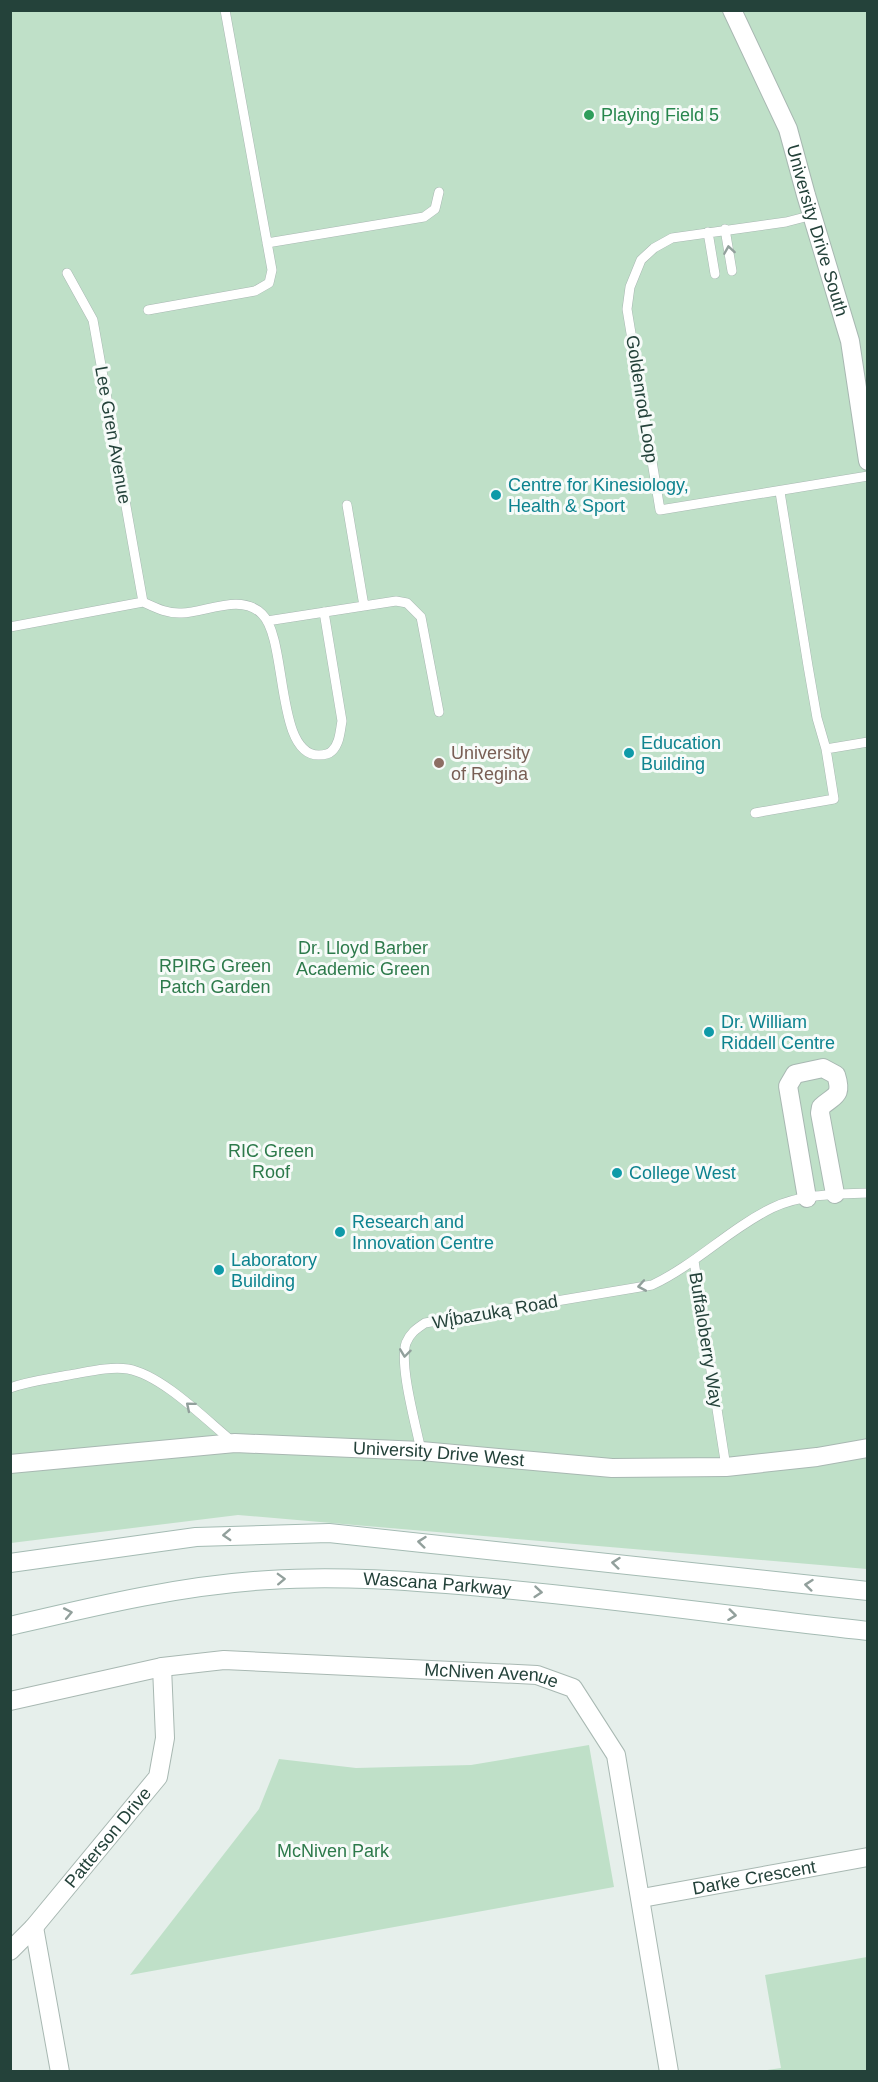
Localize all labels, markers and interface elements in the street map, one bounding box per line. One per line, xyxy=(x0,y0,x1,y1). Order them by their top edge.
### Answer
place label: Playing Field 5 xyxy=(601,105,719,125)
marker: Playing Field 5 xyxy=(582,108,596,122)
street label: University Drive South xyxy=(783,142,852,319)
one-way arrow xyxy=(723,246,735,255)
street label: Goldenrod Loop xyxy=(622,334,662,464)
street label: Lee Gren Avenue xyxy=(91,364,135,506)
place label: Centre for Kinesiology, Health & Sport xyxy=(508,475,689,516)
marker: Centre for Kinesiology, Health & Sport xyxy=(489,488,503,502)
place label: Education Building xyxy=(641,733,721,774)
place label: University of Regina xyxy=(451,743,530,784)
marker: Education Building xyxy=(622,746,636,760)
marker: University of Regina xyxy=(432,756,446,770)
park label: Dr. Lloyd Barber Academic Green xyxy=(296,938,430,979)
park label: RPIRG Green Patch Garden xyxy=(159,956,271,997)
place label: Dr. William Riddell Centre xyxy=(721,1012,835,1053)
marker: Dr. William Riddell Centre xyxy=(702,1025,716,1039)
park label: RIC Green Roof xyxy=(228,1141,314,1182)
place label: College West xyxy=(629,1163,736,1183)
marker: College West xyxy=(610,1166,624,1180)
place label: Research and Innovation Centre xyxy=(352,1212,494,1253)
marker: Research and Innovation Centre xyxy=(333,1225,347,1239)
place label: Laboratory Building xyxy=(231,1250,317,1291)
marker: Laboratory Building xyxy=(212,1263,226,1277)
street label: Buffaloberry Way xyxy=(685,1271,727,1409)
one-way arrow xyxy=(637,1280,647,1292)
street label: Wį́bazuką Road xyxy=(430,1290,559,1333)
one-way arrow xyxy=(400,1348,412,1357)
one-way arrow xyxy=(186,1402,197,1413)
street label: University Drive West xyxy=(353,1438,525,1470)
one-way arrow xyxy=(223,1529,232,1542)
one-way arrow xyxy=(417,1536,426,1549)
one-way arrow xyxy=(611,1557,620,1570)
street label: Wascana Parkway xyxy=(363,1569,512,1600)
one-way arrow xyxy=(276,1573,285,1586)
one-way arrow xyxy=(805,1579,814,1592)
one-way arrow xyxy=(533,1585,542,1598)
one-way arrow xyxy=(62,1607,72,1620)
one-way arrow xyxy=(727,1608,736,1621)
street label: McNiven Avenue xyxy=(424,1660,561,1692)
street label: Patterson Drive xyxy=(61,1783,155,1892)
park label: McNiven Park xyxy=(277,1841,390,1861)
street label: Darke Crescent xyxy=(691,1857,818,1899)

